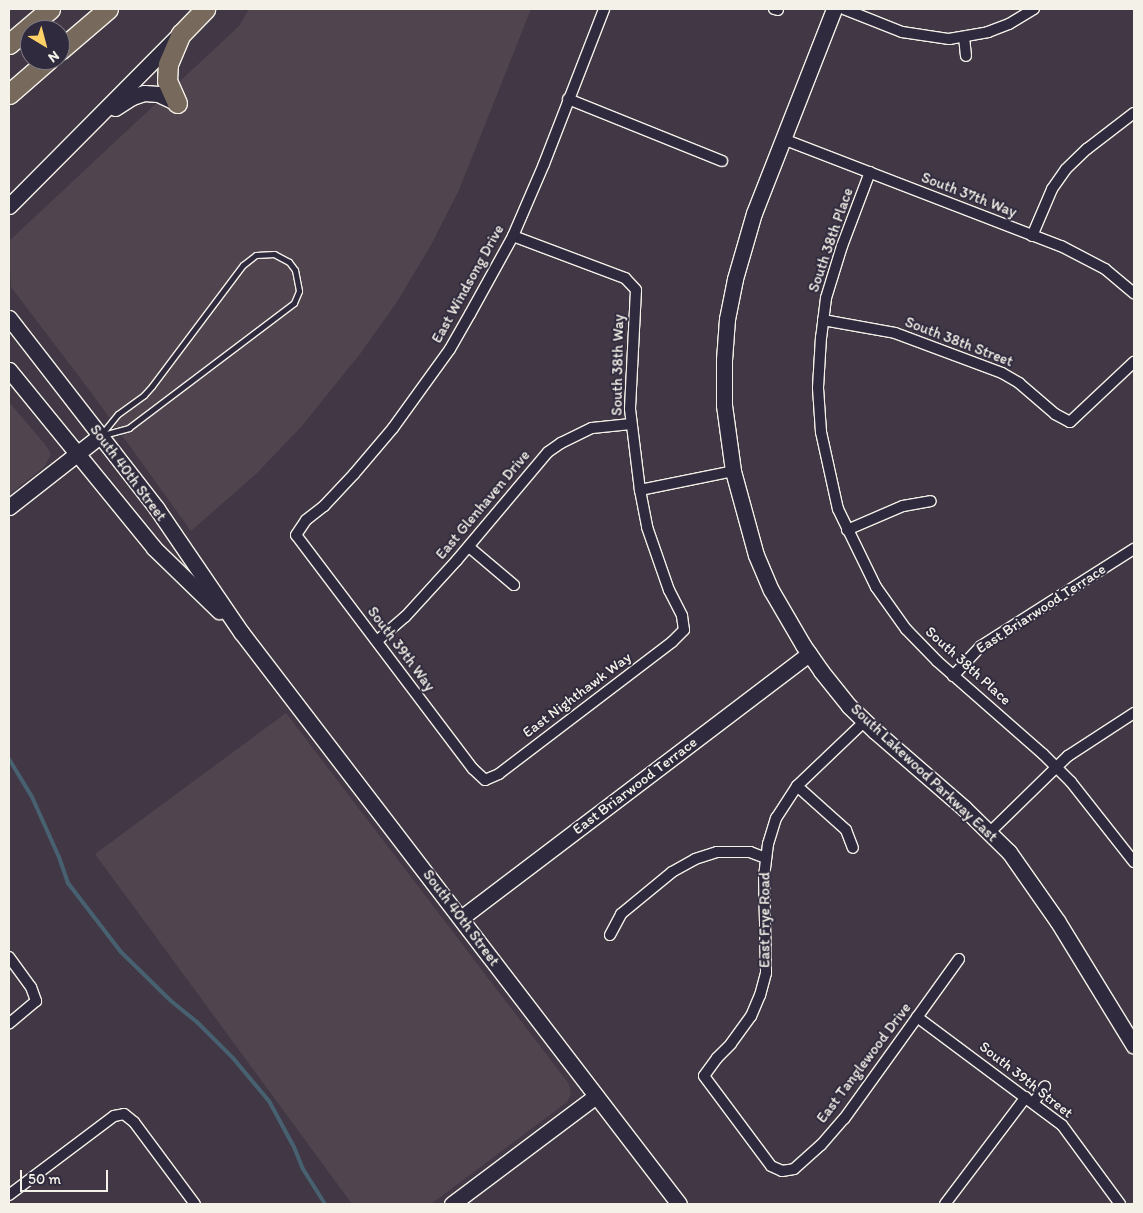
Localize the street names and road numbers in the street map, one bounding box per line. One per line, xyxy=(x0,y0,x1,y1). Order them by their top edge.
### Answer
street label: South 37th Way xyxy=(919,169,1019,221)
street label: South 38th Place xyxy=(805,186,857,294)
street label: East Windsong Drive xyxy=(428,222,508,346)
street label: South 38th Street xyxy=(903,313,1015,371)
street label: South 38th Way xyxy=(608,314,628,416)
street label: South 40th Street xyxy=(86,421,170,525)
street label: East Glenhaven Drive xyxy=(432,447,534,563)
street label: East Briarwood Terrace xyxy=(974,561,1108,657)
street label: South 39th Way xyxy=(364,603,438,695)
street label: South 38th Place xyxy=(922,623,1014,709)
street label: East Nighthawk Way xyxy=(519,649,635,741)
street label: South Lakewood Parkway East xyxy=(847,700,1001,846)
street label: East Briarwood Terrace xyxy=(570,734,700,838)
street label: South 40th Street xyxy=(419,866,503,970)
street label: East Frye Road xyxy=(756,872,774,968)
street label: East Tanglewood Drive xyxy=(813,1000,915,1126)
street label: South 39th Street xyxy=(976,1038,1076,1122)

